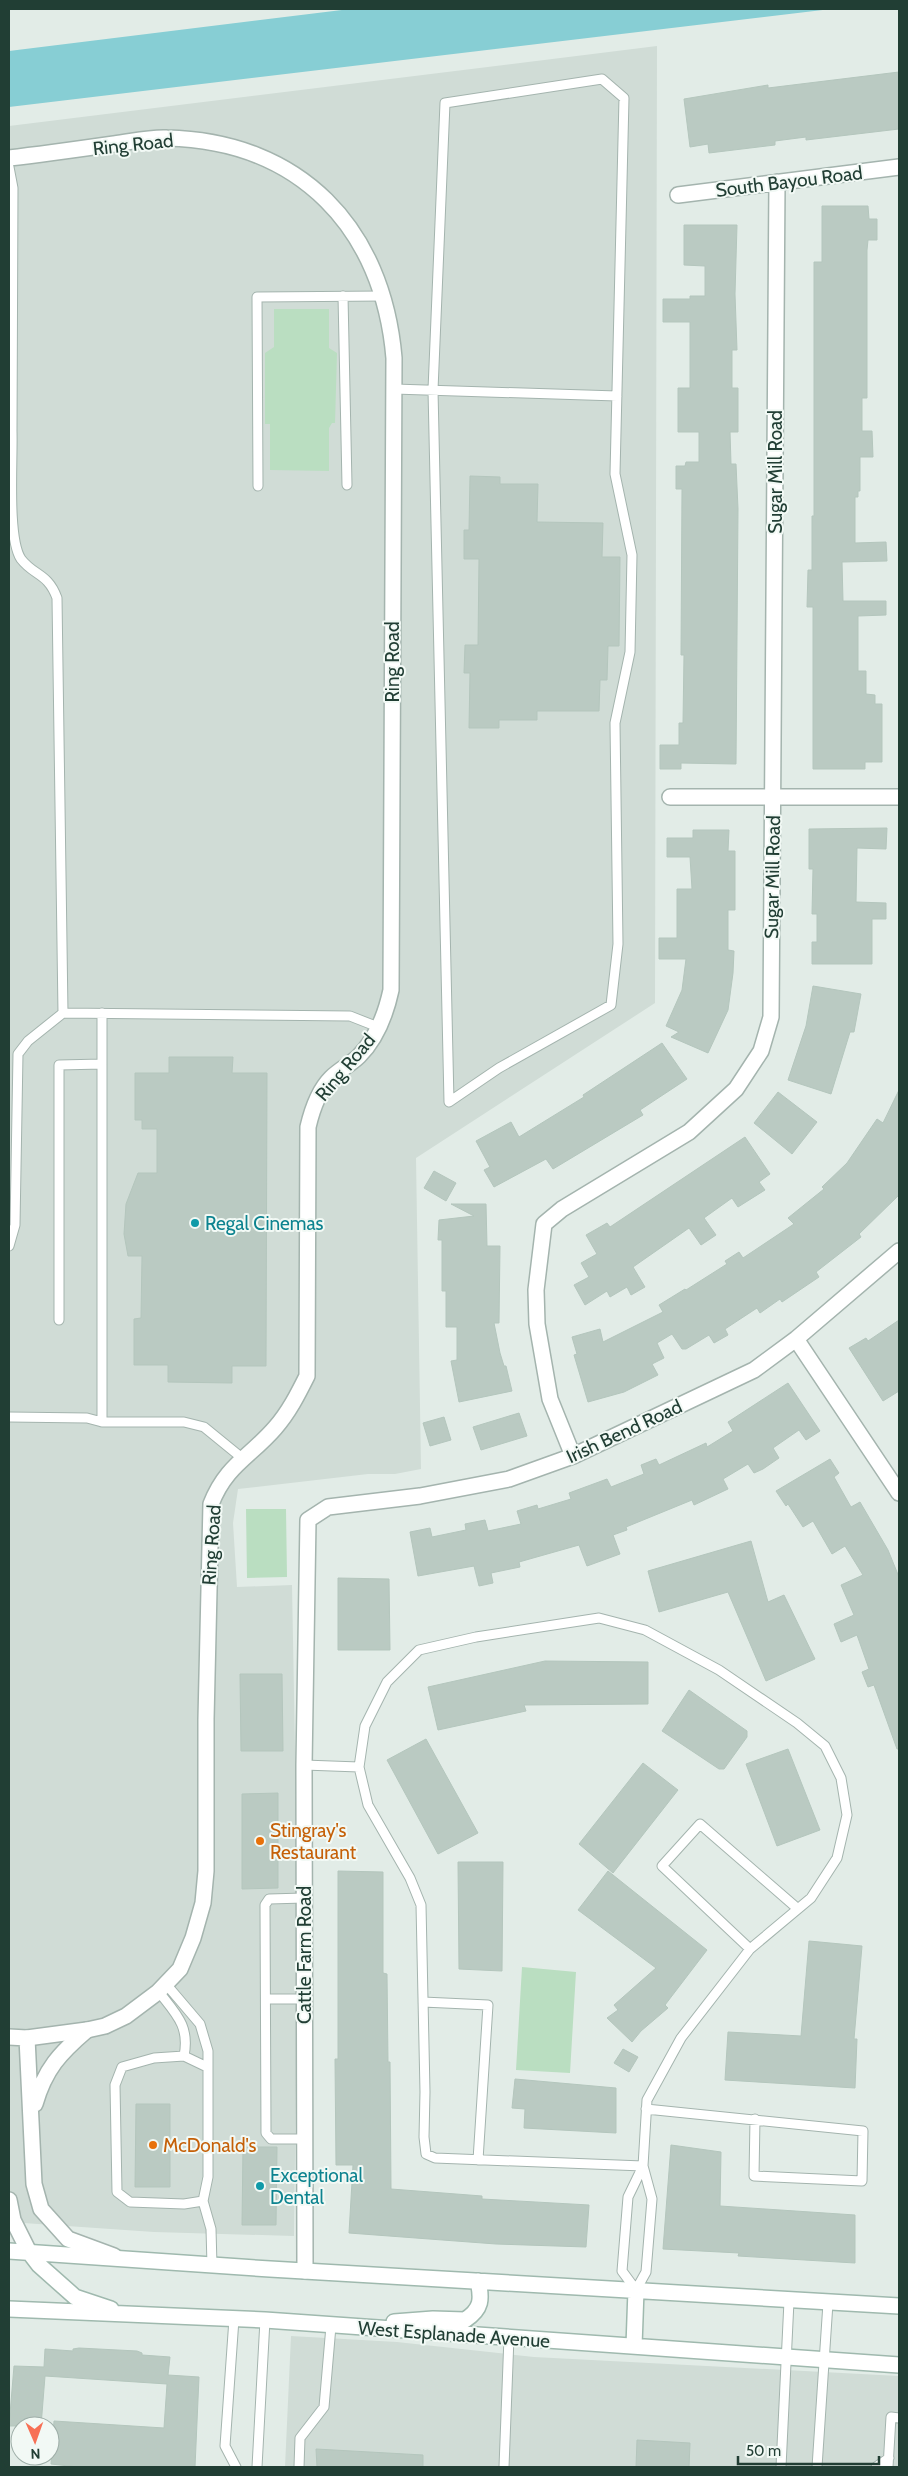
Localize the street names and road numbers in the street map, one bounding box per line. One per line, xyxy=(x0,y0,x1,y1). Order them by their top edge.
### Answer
street label: Ring Road xyxy=(92,129,174,160)
street label: South Bayou Road xyxy=(714,161,864,202)
street label: Sugar Mill Road xyxy=(764,410,787,534)
street label: Ring Road xyxy=(381,622,404,702)
street label: Sugar Mill Road xyxy=(760,815,785,939)
street label: Ring Road xyxy=(311,1029,380,1106)
street label: Irish Bend Road xyxy=(563,1395,686,1468)
street label: Ring Road xyxy=(197,1504,226,1586)
street label: Cattle Farm Road xyxy=(293,1886,316,2024)
street label: West Esplanade Avenue xyxy=(357,2316,551,2353)

